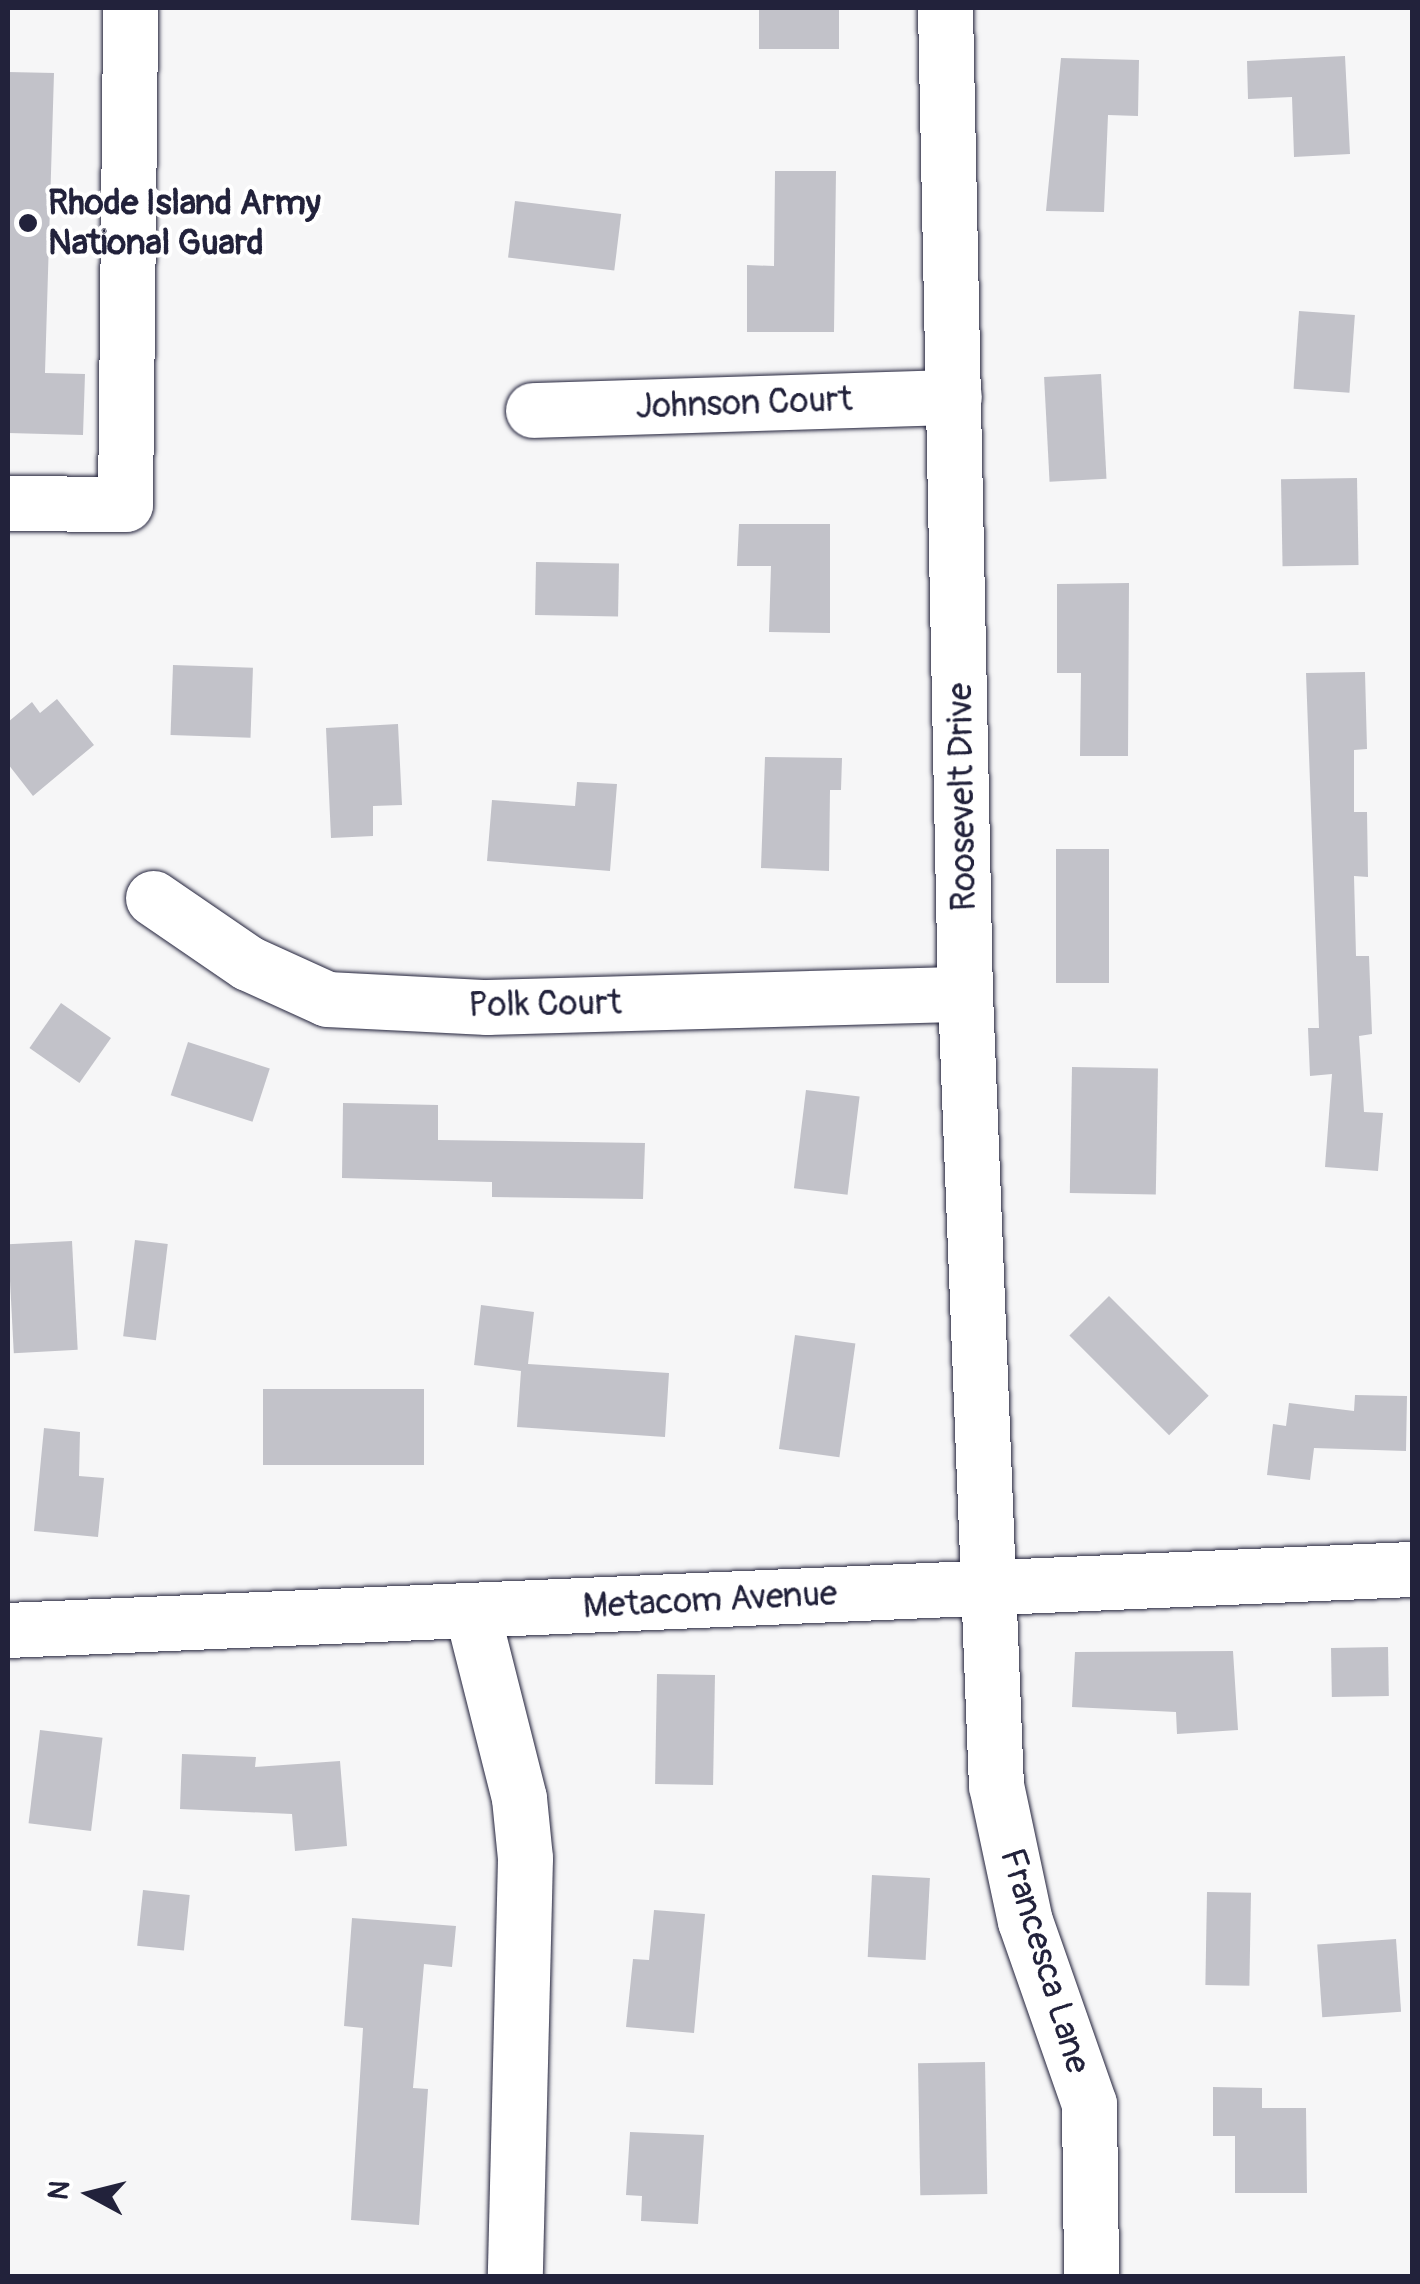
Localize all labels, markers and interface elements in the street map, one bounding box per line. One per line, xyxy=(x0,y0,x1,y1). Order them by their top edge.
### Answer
place label: Rhode Island Army National Guard xyxy=(48,182,321,264)
marker: Rhode Island Army National Guard xyxy=(17,212,39,234)
street label: Johnson Court xyxy=(635,378,853,428)
street label: Roosevelt Drive xyxy=(939,682,985,912)
street label: Polk Court xyxy=(468,982,622,1026)
street label: Metacom Avenue xyxy=(582,1572,838,1628)
street label: Francesca Lane xyxy=(991,1843,1099,2079)
north arrow xyxy=(40,2144,140,2244)
text: N xyxy=(41,2179,78,2202)

